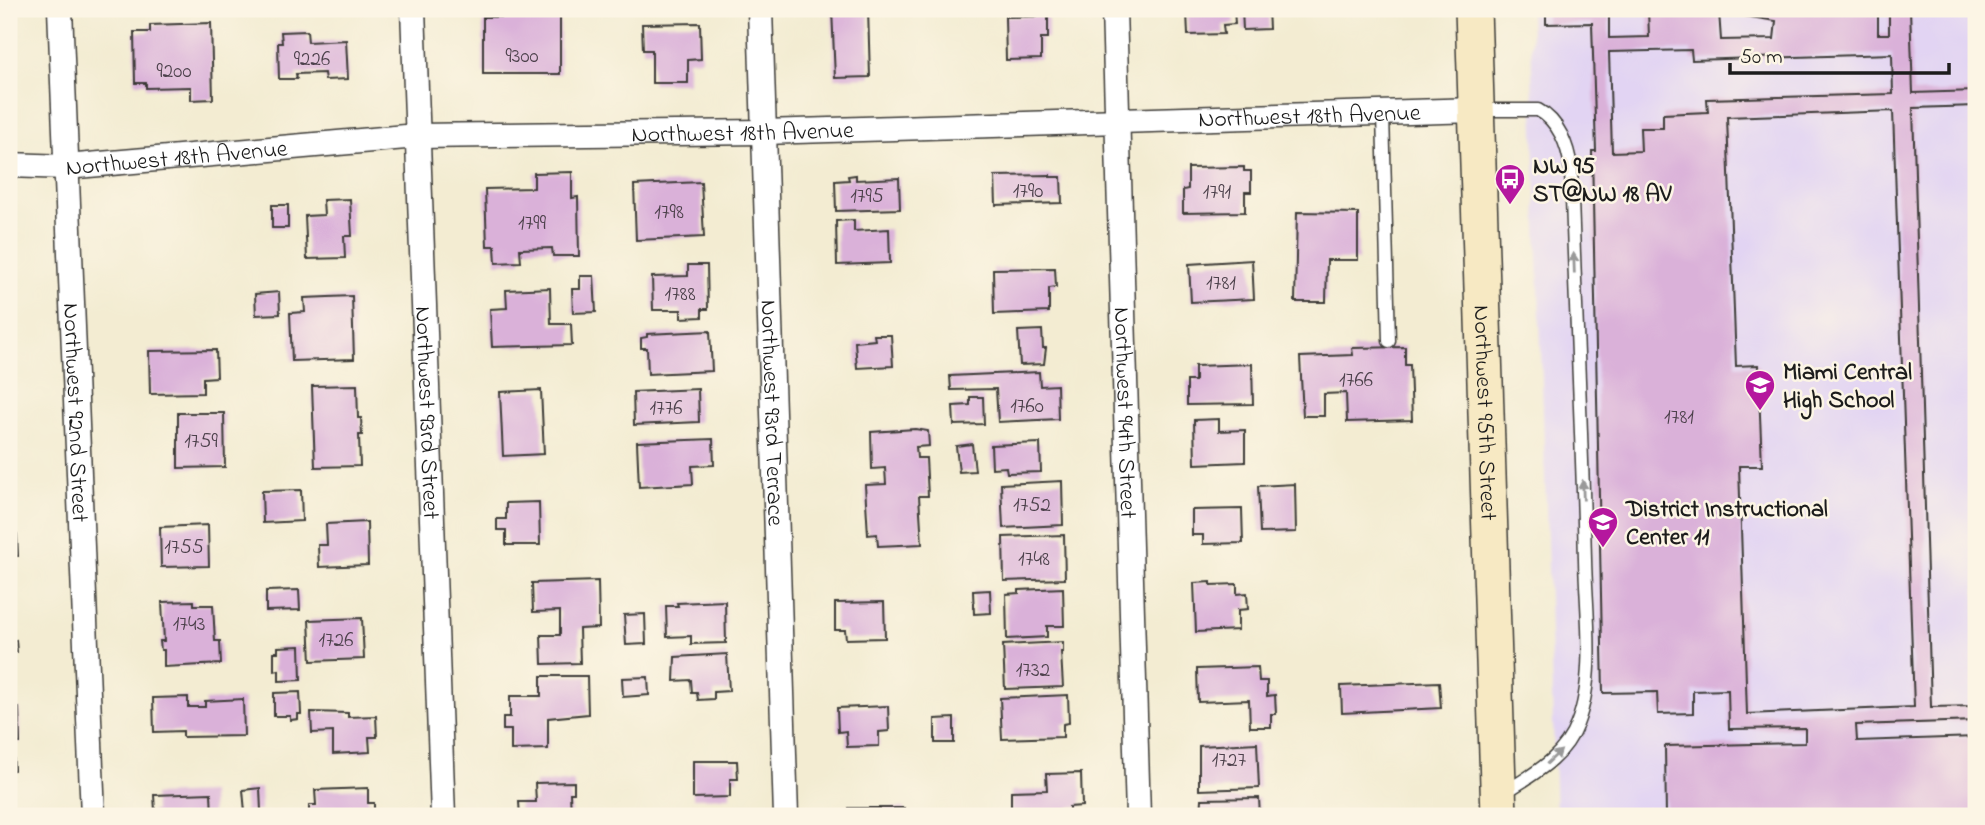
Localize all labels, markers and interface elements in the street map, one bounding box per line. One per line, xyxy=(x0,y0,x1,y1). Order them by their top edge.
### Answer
scale bar xyxy=(1730,32,1948,76)
house number: 9300 xyxy=(505,42,539,72)
text: 50 m xyxy=(1740,43,1783,73)
house number: 9226 xyxy=(294,45,330,75)
house number: 9200 xyxy=(157,57,191,87)
street label: Northwest 18th Avenue xyxy=(1198,97,1421,139)
street label: Northwest 18th Avenue xyxy=(631,114,855,154)
street label: Northwest 18th Avenue xyxy=(64,132,289,187)
place label: NW 95 ST@NW 18 AV xyxy=(1533,150,1672,213)
bus stop icon: NW 95 ST@NW 18 AV xyxy=(1493,162,1527,206)
house number: 1790 xyxy=(1013,177,1043,207)
house number: 1791 xyxy=(1203,178,1231,208)
house number: 1795 xyxy=(850,182,884,212)
house number: 1798 xyxy=(654,198,684,228)
house number: 1799 xyxy=(518,209,547,239)
one-way arrow xyxy=(1569,252,1580,274)
house number: 1781 xyxy=(1206,269,1236,299)
house number: 1788 xyxy=(664,280,696,310)
street label: Northwest 93rd Terrace xyxy=(749,299,792,527)
street label: Northwest 92nd Street xyxy=(52,302,96,523)
street label: Northwest 95th Street xyxy=(1463,305,1504,521)
street label: Northwest 93rd Street xyxy=(404,306,447,520)
street label: Northwest 94th Street xyxy=(1103,307,1144,519)
place label: Miami Central High School xyxy=(1783,356,1912,420)
house number: 1766 xyxy=(1339,366,1373,396)
school or university icon: Miami Central High School xyxy=(1743,368,1777,412)
house number: 1760 xyxy=(1010,392,1044,422)
house number: 1776 xyxy=(649,394,683,424)
house number: 1781 xyxy=(1664,403,1694,433)
house number: 1759 xyxy=(184,427,219,457)
one-way arrow xyxy=(1577,479,1588,501)
house number: 1752 xyxy=(1013,491,1051,521)
place label: District Instructional Center 11 xyxy=(1625,493,1828,556)
school or university icon: District Instructional Center 11 xyxy=(1586,505,1620,549)
house number: 1755 xyxy=(164,533,204,563)
house number: 1748 xyxy=(1018,545,1050,575)
house number: 1743 xyxy=(173,610,205,640)
house number: 1726 xyxy=(318,626,354,656)
house number: 1732 xyxy=(1016,656,1050,686)
house number: 1727 xyxy=(1212,746,1247,776)
one-way arrow xyxy=(1545,750,1562,766)

